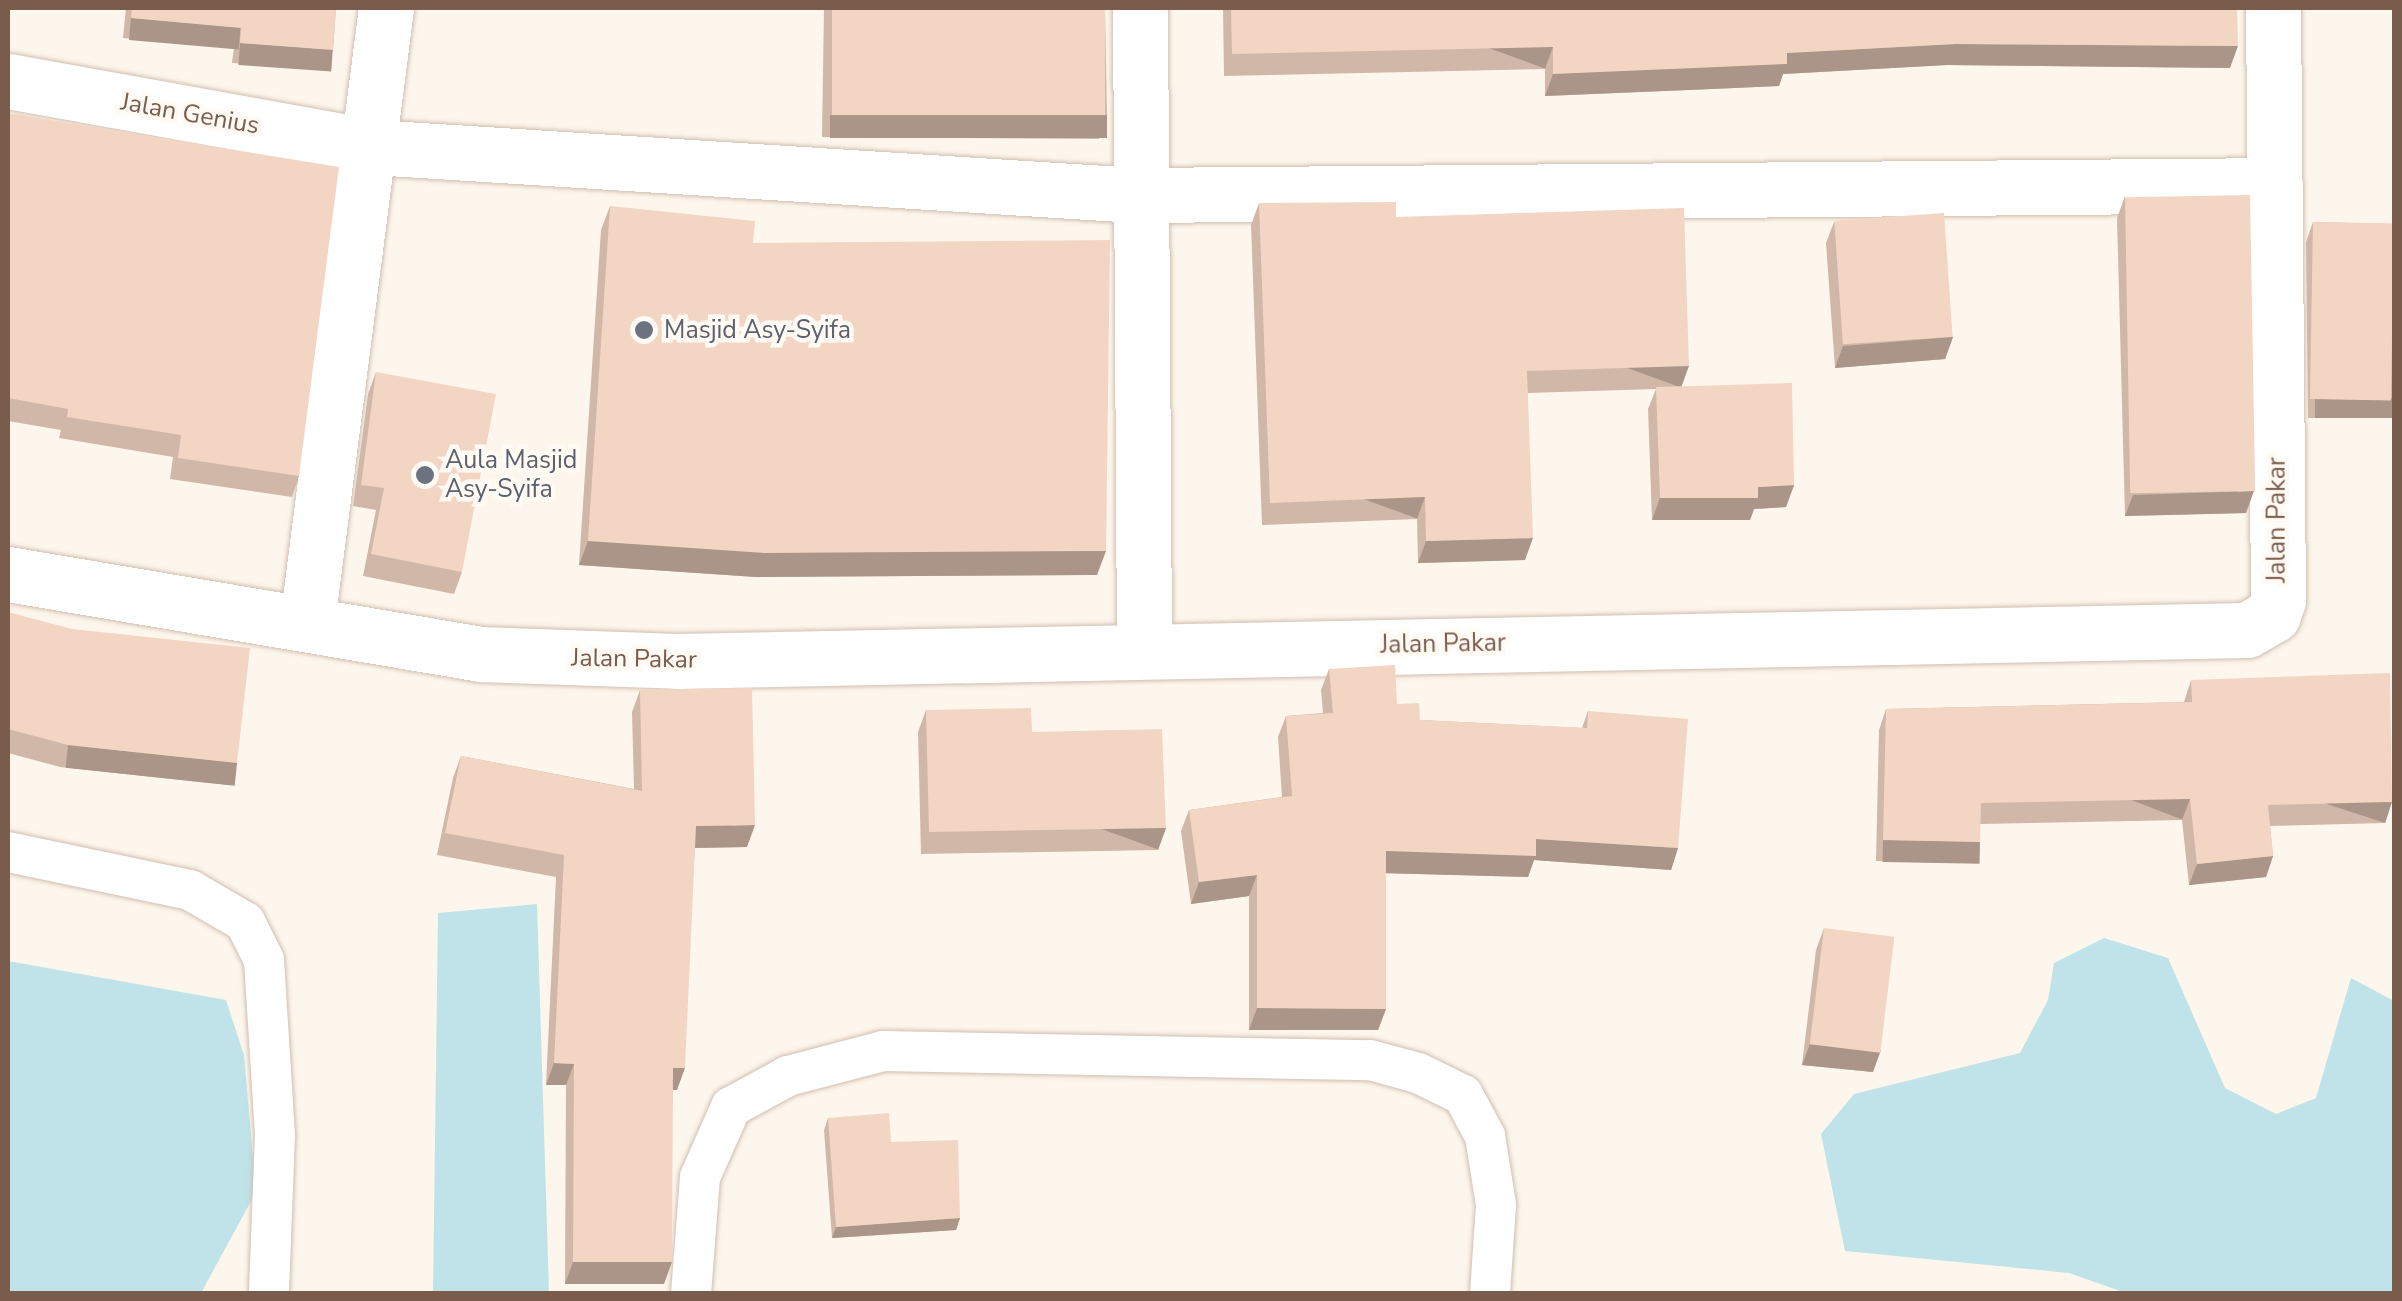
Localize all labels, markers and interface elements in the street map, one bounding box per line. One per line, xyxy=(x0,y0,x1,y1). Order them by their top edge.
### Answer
street label: Jalan Genius xyxy=(118,87,262,141)
place label: Masjid Asy-Syifa xyxy=(664,315,851,345)
marker: Masjid Asy-Syifa xyxy=(633,319,655,341)
place label: Aula Masjid Asy-Syifa xyxy=(445,446,577,505)
street label: Jalan Pakar xyxy=(2262,457,2292,583)
marker: Aula Masjid Asy-Syifa xyxy=(414,464,436,486)
street label: Jalan Pakar xyxy=(1380,628,1506,660)
street label: Jalan Pakar xyxy=(571,643,697,675)

